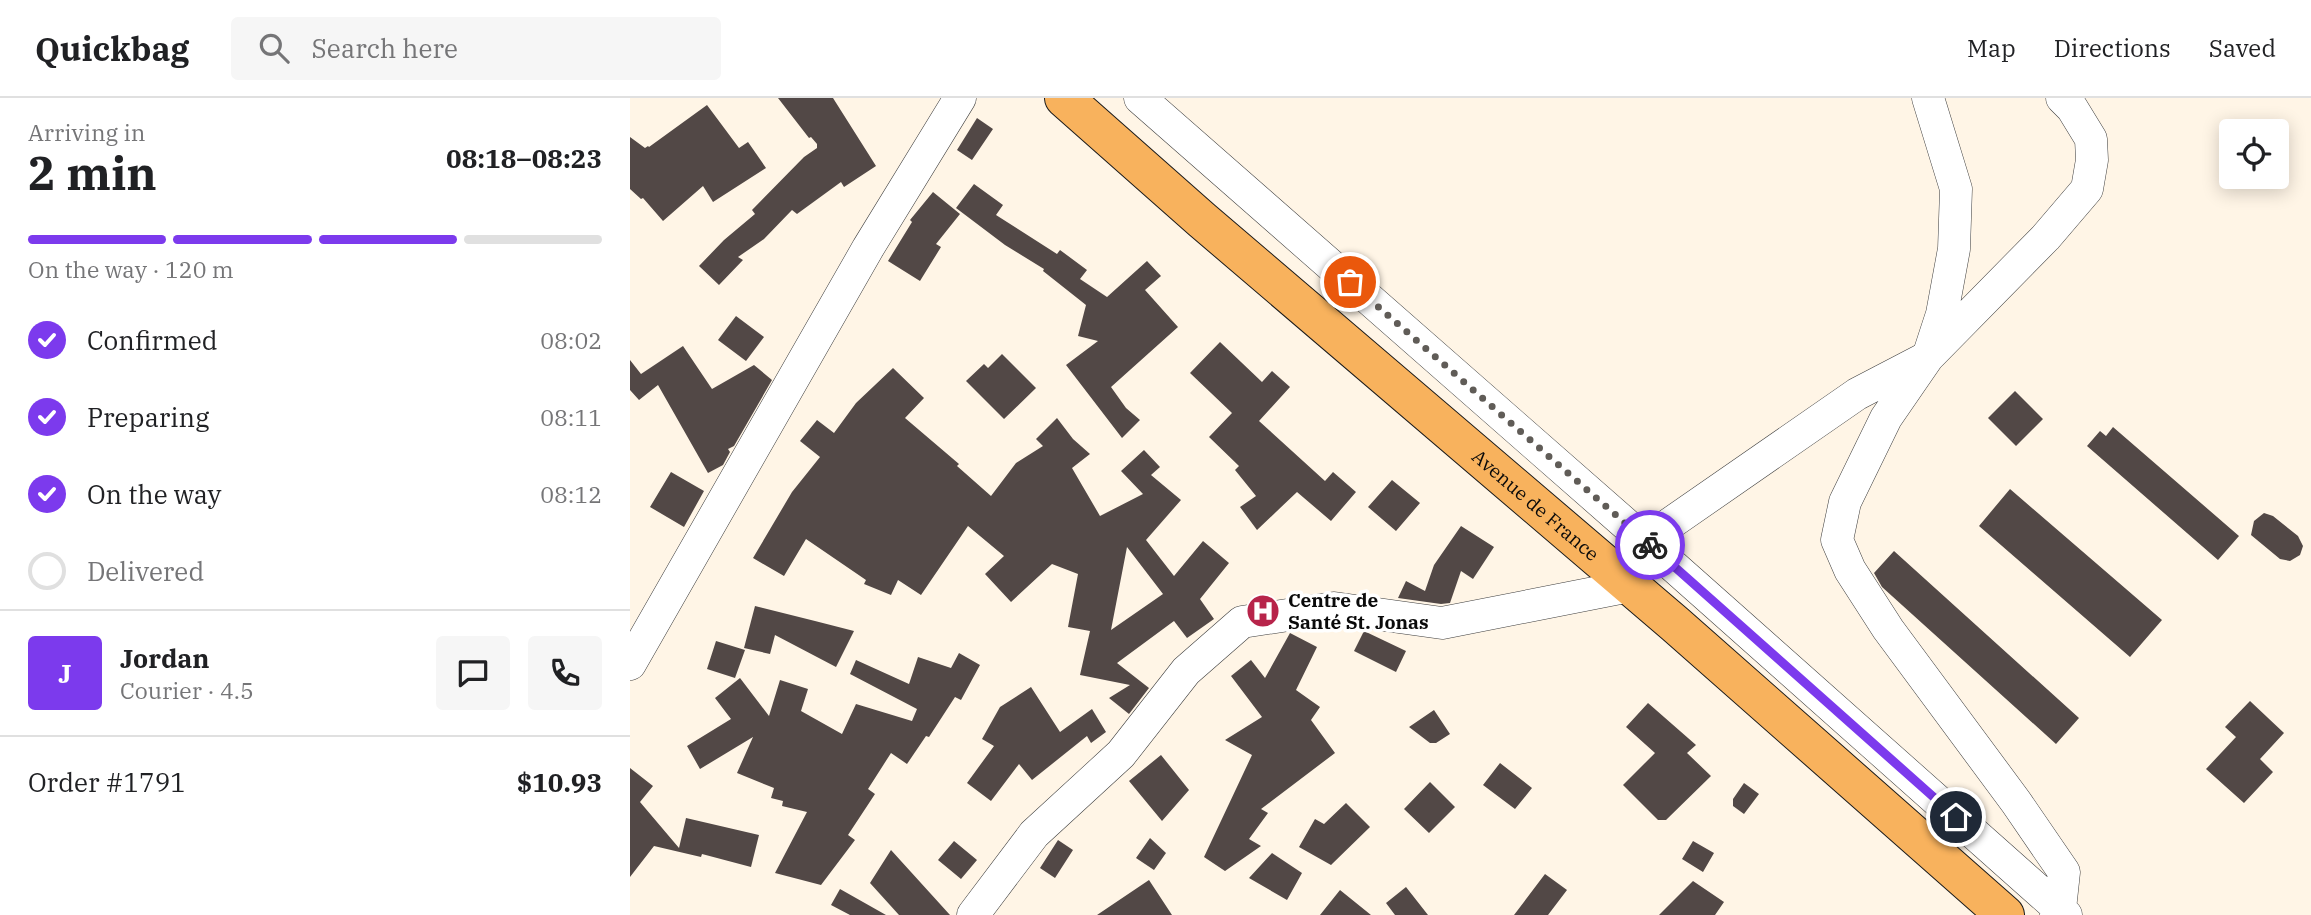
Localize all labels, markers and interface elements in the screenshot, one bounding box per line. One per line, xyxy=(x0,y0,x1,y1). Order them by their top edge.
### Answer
search box xyxy=(231,17,721,80)
text: Quickbag xyxy=(35,27,189,70)
icon: search xyxy=(255,29,293,67)
text: Search here xyxy=(311,31,458,65)
text: Map xyxy=(1967,32,2016,64)
text: Directions xyxy=(2054,32,2171,64)
text: Saved xyxy=(2209,32,2276,64)
text: Arriving in xyxy=(28,117,145,147)
map controls xyxy=(2219,119,2289,189)
button: locate xyxy=(2219,119,2289,189)
text: 08:18–08:23 xyxy=(446,141,602,175)
text: 2 min xyxy=(28,143,157,203)
pin xyxy=(1320,252,1380,312)
text: On the way · 120 m xyxy=(28,254,234,284)
icon: bag xyxy=(1331,263,1369,301)
icon: check xyxy=(28,321,66,359)
text: Confirmed xyxy=(87,323,218,357)
text: 08:02 xyxy=(540,325,602,355)
icon: check xyxy=(28,398,66,436)
text: Preparing xyxy=(87,400,209,434)
text: 08:11 xyxy=(540,402,602,432)
street label: Avenue de France xyxy=(1467,444,1604,566)
icon: check xyxy=(28,475,66,513)
text: On the way xyxy=(87,477,221,511)
text: 08:12 xyxy=(540,479,602,509)
courier xyxy=(1615,510,1685,580)
icon: bike xyxy=(1631,526,1669,564)
text: Delivered xyxy=(87,554,204,588)
place label: Centre de Santé St. Jonas xyxy=(1288,588,1429,634)
hospital icon: Centre de Santé St. Jonas xyxy=(1244,592,1282,630)
button: chat xyxy=(436,636,510,710)
button: phone xyxy=(528,636,602,710)
text: Jordan xyxy=(120,641,210,675)
text: J xyxy=(58,656,72,690)
text: Courier · 4.5 xyxy=(120,675,254,705)
text: Order #1791 xyxy=(28,765,186,799)
text: $10.93 xyxy=(517,765,602,799)
pin xyxy=(1926,787,1986,847)
icon: home xyxy=(1937,798,1975,836)

